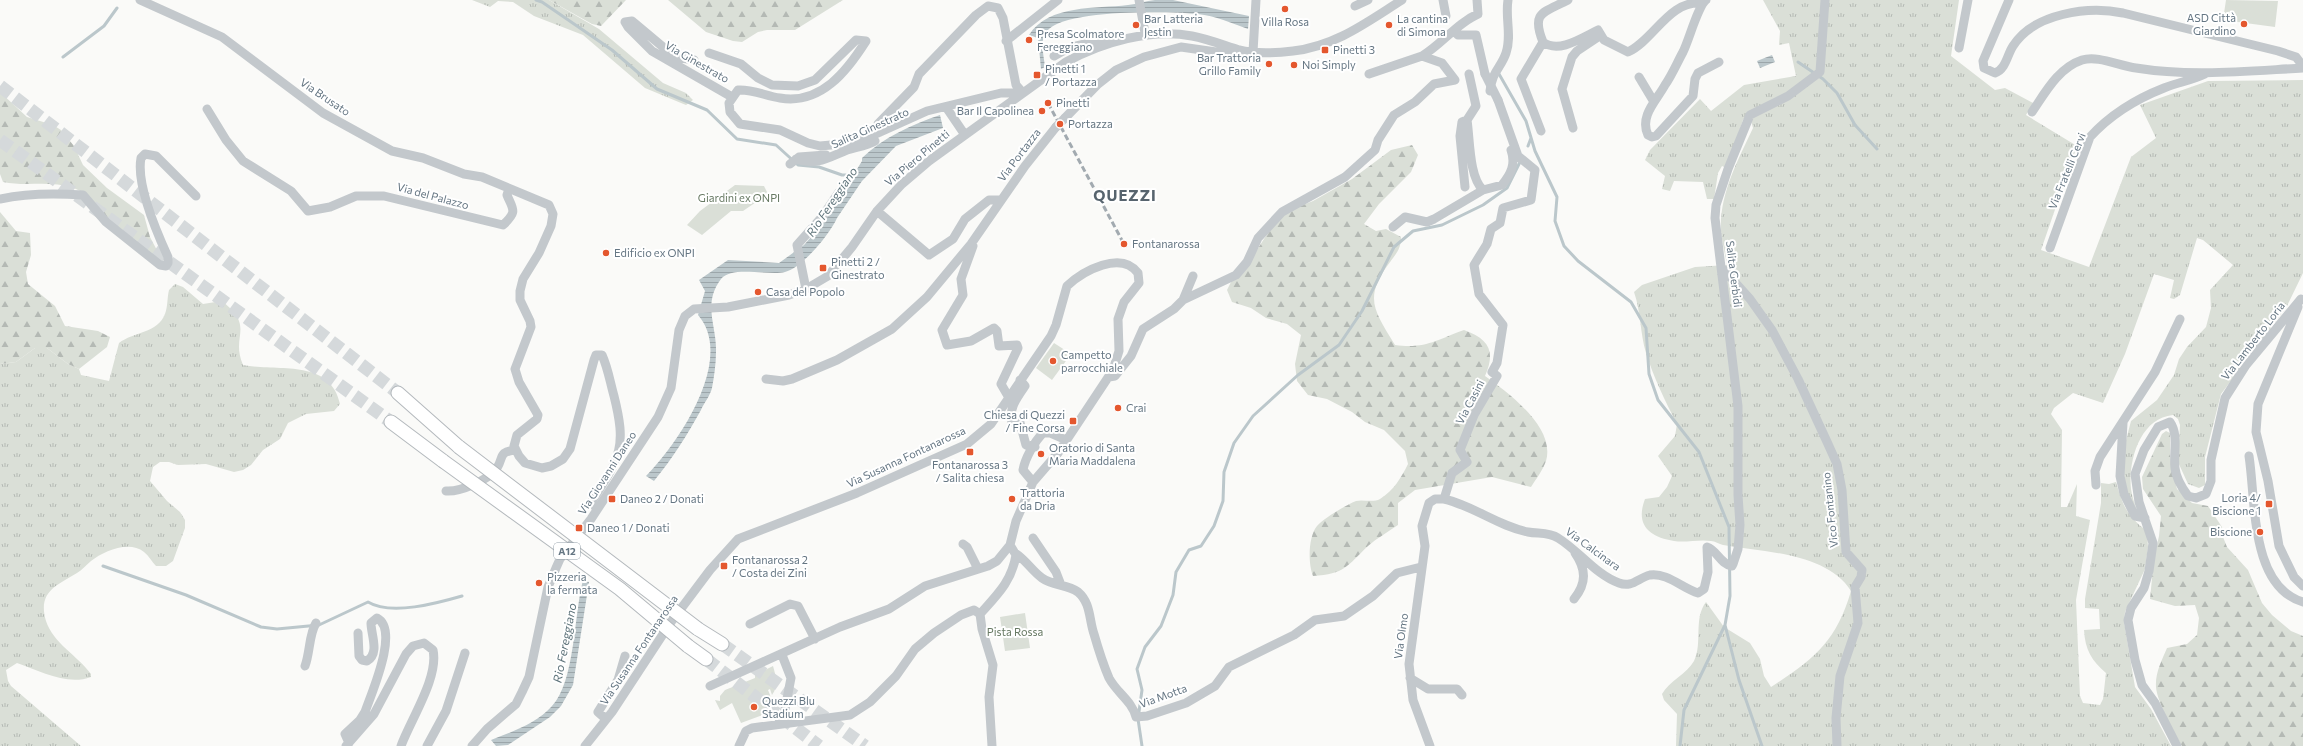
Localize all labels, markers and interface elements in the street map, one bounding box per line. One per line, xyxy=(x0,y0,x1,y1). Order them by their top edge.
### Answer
marker: Villa Rosa xyxy=(1280,4,1290,14)
place label: ASD Città Giardino xyxy=(2187,11,2236,37)
place label: Bar Latteria Jestin xyxy=(1144,12,1203,39)
place label: La cantina di Simona xyxy=(1397,12,1448,38)
place label: Villa Rosa xyxy=(1261,15,1309,28)
marker: ASD Città Giardino xyxy=(2239,19,2249,29)
marker: Bar Latteria Jestin xyxy=(1131,20,1141,30)
marker: La cantina di Simona xyxy=(1384,20,1394,30)
place label: Presa Scolmatore Fereggiano xyxy=(1037,27,1125,53)
marker: Presa Scolmatore Fereggiano xyxy=(1024,35,1034,45)
street label: Via Ginestrato xyxy=(663,38,732,85)
place label: Pinetti 3 xyxy=(1333,43,1375,56)
marker: Pinetti 3 xyxy=(1320,45,1330,55)
place label: Bar Trattoria Grillo Family xyxy=(1197,51,1261,77)
place label: Noi Simply xyxy=(1302,58,1356,71)
marker: Bar Trattoria Grillo Family xyxy=(1264,59,1274,69)
marker: Noi Simply xyxy=(1289,60,1299,70)
place label: Pinetti 1 / Portazza xyxy=(1045,62,1097,88)
marker: Pinetti 1 / Portazza xyxy=(1032,70,1042,80)
street label: Via Brusato xyxy=(298,75,353,118)
place label: Pinetti xyxy=(1056,96,1090,109)
marker: Pinetti xyxy=(1043,98,1053,108)
street label: Salita Ginestrato xyxy=(829,104,911,151)
place label: Bar Il Capolinea xyxy=(957,104,1034,117)
marker: Bar Il Capolinea xyxy=(1037,106,1047,116)
place label: Portazza xyxy=(1068,117,1113,130)
marker: Portazza xyxy=(1055,119,1065,129)
street label: Via Portazza xyxy=(994,126,1043,184)
street label: Via Piero Pinetti xyxy=(882,127,952,188)
street label: Via Fratelli Cervi xyxy=(2045,130,2088,211)
water label: Rio Fereggiano xyxy=(803,164,860,239)
street label: Via del Palazzo xyxy=(396,180,471,211)
district label: QUEZZI xyxy=(1093,186,1157,204)
park label: Giardini ex ONPI xyxy=(698,191,780,204)
place label: Fontanarossa xyxy=(1132,237,1200,250)
marker: Fontanarossa xyxy=(1119,239,1129,249)
street label: Salita Gerbidi xyxy=(1724,240,1745,308)
place label: Edificio ex ONPI xyxy=(614,246,695,259)
marker: Edificio ex ONPI xyxy=(601,248,611,258)
place label: Pinetti 2 / Ginestrato xyxy=(831,255,885,281)
marker: Pinetti 2 / Ginestrato xyxy=(818,263,828,273)
place label: Casa del Popolo xyxy=(766,285,845,298)
marker: Casa del Popolo xyxy=(753,287,763,297)
street label: Via Lamberto Loria xyxy=(2218,299,2287,382)
place label: Campetto parrocchiale xyxy=(1061,348,1123,374)
marker: Campetto parrocchiale xyxy=(1048,356,1058,366)
street label: Via Casini xyxy=(1452,377,1487,426)
place label: Crai xyxy=(1126,401,1147,414)
marker: Crai xyxy=(1113,403,1123,413)
place label: Chiesa di Quezzi / Fine Corsa xyxy=(984,408,1065,434)
marker: Chiesa di Quezzi / Fine Corsa xyxy=(1068,416,1078,426)
street label: Via Susanna Fontanarossa xyxy=(844,423,967,490)
street label: Via Giovanni Daneo xyxy=(575,428,639,517)
place label: Oratorio di Santa Maria Maddalena xyxy=(1049,441,1136,467)
marker: Fontanarossa 3 / Salita chiesa xyxy=(965,447,975,457)
marker: Oratorio di Santa Maria Maddalena xyxy=(1036,449,1046,459)
place label: Fontanarossa 3 / Salita chiesa xyxy=(932,458,1008,484)
street label: Vico Fontanino xyxy=(1819,471,1840,548)
place label: Trattoria da Dria xyxy=(1020,486,1065,512)
place label: Loria 4/ Biscione 1 xyxy=(2212,491,2261,517)
place label: Daneo 2 / Donati xyxy=(620,492,704,505)
marker: Daneo 2 / Donati xyxy=(607,494,617,504)
marker: Trattoria da Dria xyxy=(1007,494,1017,504)
marker: Loria 4/ Biscione 1 xyxy=(2264,499,2274,509)
place label: Daneo 1 / Donati xyxy=(587,521,670,534)
marker: Daneo 1 / Donati xyxy=(574,523,584,533)
street label: Via Calcinara xyxy=(1563,524,1623,573)
place label: Biscione xyxy=(2210,525,2252,538)
marker: Biscione xyxy=(2255,527,2265,537)
road number: A12 xyxy=(554,543,580,559)
place label: Fontanarossa 2 / Costa dei Zini xyxy=(732,553,808,579)
marker: Fontanarossa 2 / Costa dei Zini xyxy=(719,561,729,571)
place label: Pizzeria la fermata xyxy=(547,570,598,596)
marker: Pizzeria la fermata xyxy=(534,578,544,588)
street label: Via Susanna Fontanarossa xyxy=(597,592,680,707)
water label: Rio Fereggiano xyxy=(549,602,579,684)
street label: Via Olmo xyxy=(1391,612,1410,660)
park label: Pista Rossa xyxy=(987,625,1043,638)
street label: Via Motta xyxy=(1137,681,1189,710)
place label: Quezzi Blu Stadium xyxy=(762,694,815,720)
marker: Quezzi Blu Stadium xyxy=(749,702,759,712)

